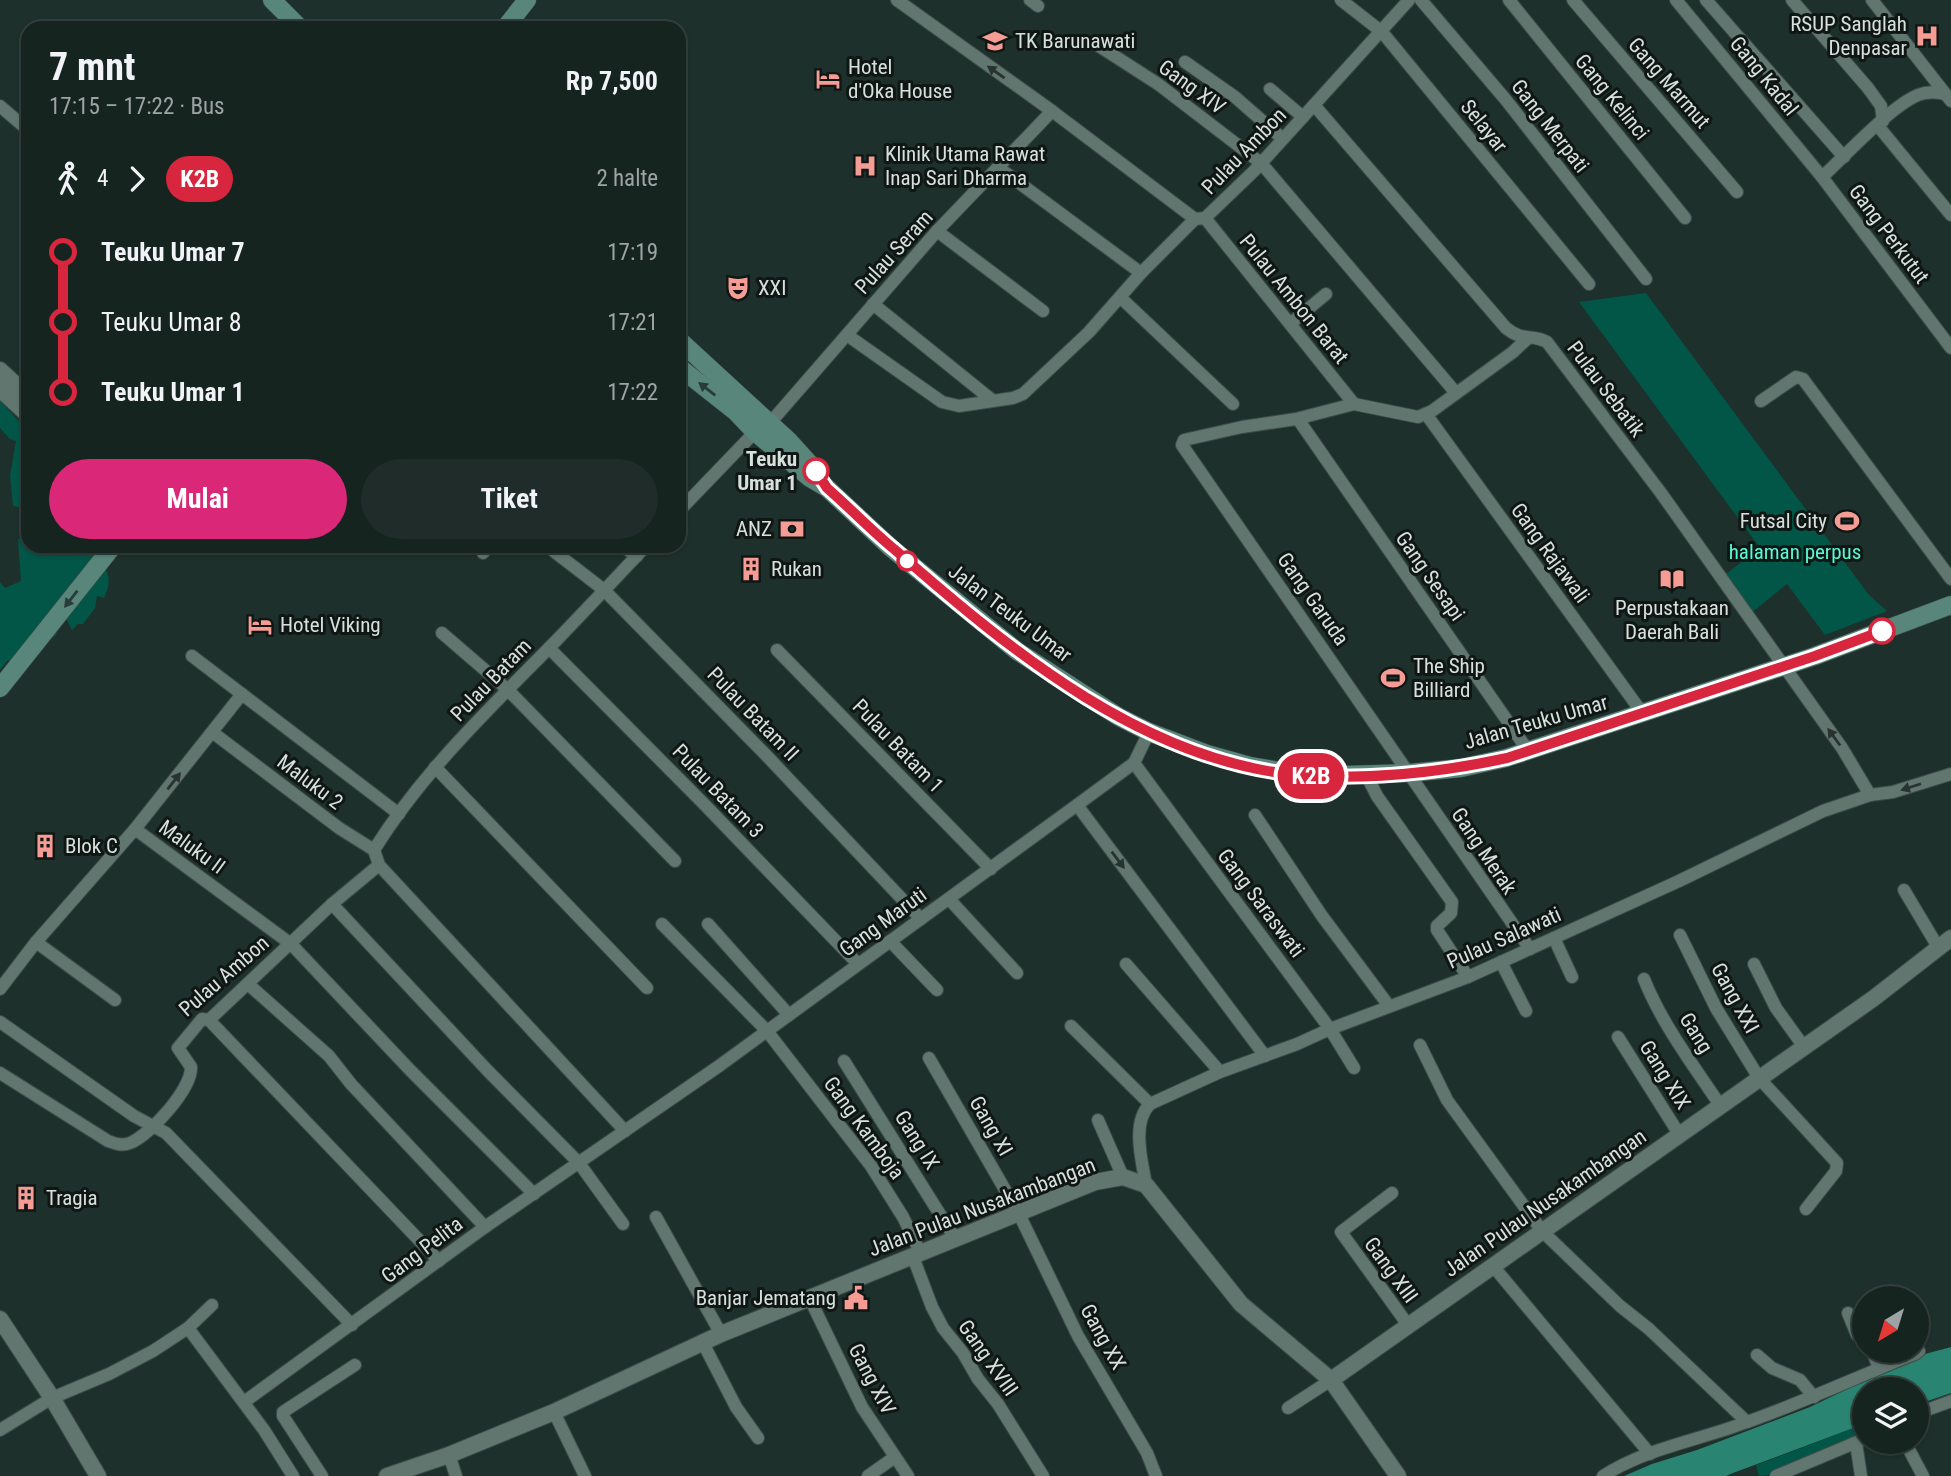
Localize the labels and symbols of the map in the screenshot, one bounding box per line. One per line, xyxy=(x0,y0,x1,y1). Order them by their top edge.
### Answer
place label: RSUP Sanglah Denpasar xyxy=(1790,12,1907,60)
hospital icon: RSUP Sanglah Denpasar xyxy=(1913,22,1941,50)
school or university icon: TK Barunawati xyxy=(981,27,1009,55)
place label: TK Barunawati xyxy=(1015,29,1135,53)
street label: Gang Kadal xyxy=(1725,32,1803,120)
street label: Gang Marmut xyxy=(1623,33,1715,133)
street label: Gang Kelinci xyxy=(1570,49,1654,145)
place label: Hotel d'Oka House xyxy=(848,55,952,103)
street label: Gang XIV xyxy=(1154,55,1230,119)
hotel icon: Hotel d'Oka House xyxy=(814,65,842,93)
one-way arrow xyxy=(987,65,1005,79)
street label: Gang Merpati xyxy=(1506,75,1594,177)
street label: Selayar xyxy=(1456,95,1512,157)
street label: Pulau Ambon xyxy=(1197,103,1291,199)
place label: Klinik Utama Rawat Inap Sari Dharma xyxy=(885,142,1045,190)
hospital icon: Klinik Utama Rawat Inap Sari Dharma xyxy=(851,152,879,180)
street label: Gang Perkutut xyxy=(1844,180,1934,288)
street label: Pulau Seram xyxy=(850,205,938,299)
street label: Pulau Ambon Barat xyxy=(1235,230,1353,368)
theatre icon: XXI xyxy=(724,274,752,302)
place label: XXI xyxy=(758,276,786,300)
street label: Pulau Sebatik xyxy=(1562,337,1650,442)
one-way arrow xyxy=(699,382,717,397)
place label: Teuku Umar 1 xyxy=(737,447,797,495)
marker: Teuku Umar 1 xyxy=(803,458,829,484)
street label: Gang Rajawali xyxy=(1506,499,1594,607)
sports icon: Futsal City xyxy=(1833,507,1861,535)
place label: Futsal City xyxy=(1740,509,1827,533)
bank icon: ANZ xyxy=(778,515,806,543)
place label: ANZ xyxy=(736,517,772,541)
street label: Gang Sesapi xyxy=(1391,527,1469,625)
park label: halaman perpus xyxy=(1729,540,1861,564)
street label: Gang Garuda xyxy=(1272,548,1354,650)
unlabelled marker xyxy=(897,551,917,571)
building icon: Rukan xyxy=(737,555,765,583)
place label: Rukan xyxy=(771,557,822,581)
street label: Jalan Teuku Umar xyxy=(944,559,1076,667)
library icon: Perpustakaan Daerah Bali xyxy=(1658,565,1686,593)
one-way arrow xyxy=(63,590,78,608)
place label: Perpustakaan Daerah Bali xyxy=(1615,596,1729,644)
hotel icon: Hotel Viking xyxy=(246,611,274,639)
place label: Hotel Viking xyxy=(280,613,381,637)
unlabelled marker xyxy=(1869,618,1895,644)
street label: Pulau Batam xyxy=(446,634,536,726)
place label: The Ship Billiard xyxy=(1413,654,1485,702)
street label: Pulau Batam II xyxy=(702,662,804,766)
sports icon: The Ship Billiard xyxy=(1379,664,1407,692)
street label: Jalan Teuku Umar xyxy=(1462,690,1610,754)
street label: Pulau Batam 1 xyxy=(848,694,948,798)
one-way arrow xyxy=(1827,728,1841,746)
street label: Pulau Batam 3 xyxy=(668,739,768,843)
street label: Maluku 2 xyxy=(273,750,347,814)
line badge: K2B xyxy=(1271,753,1351,799)
one-way arrow xyxy=(166,772,181,790)
one-way arrow xyxy=(1900,782,1921,792)
street label: Gang Merak xyxy=(1446,803,1522,899)
street label: Maluku II xyxy=(154,815,230,879)
building icon: Blok C xyxy=(31,832,59,860)
place label: Blok C xyxy=(65,834,118,858)
street label: Gang Saraswati xyxy=(1213,844,1309,962)
one-way arrow xyxy=(1111,851,1125,869)
street label: Gang Maruti xyxy=(835,883,931,961)
street label: Pulau Salawati xyxy=(1443,902,1565,974)
street label: Pulau Ambon xyxy=(174,931,274,1021)
street label: Gang XXI xyxy=(1706,959,1764,1037)
street label: Gang xyxy=(1674,1008,1718,1058)
street label: Gang XIX xyxy=(1635,1036,1695,1114)
street label: Gang Kamboja xyxy=(819,1072,909,1184)
street label: Gang XI xyxy=(964,1092,1018,1160)
street label: Gang IX xyxy=(890,1106,944,1174)
street label: Jalan Pulau Nusakambangan xyxy=(1439,1124,1651,1282)
street label: Jalan Pulau Nusakambangan xyxy=(865,1153,1099,1261)
building icon: Tragia xyxy=(12,1184,40,1212)
place label: Tragia xyxy=(46,1186,97,1210)
street label: Gang Pelita xyxy=(377,1212,467,1288)
street label: Gang XIII xyxy=(1359,1233,1423,1307)
public building icon: Banjar Jematang xyxy=(842,1284,870,1312)
place label: Banjar Jematang xyxy=(696,1286,836,1310)
north arrow xyxy=(1852,1286,1928,1363)
street label: Gang XX xyxy=(1075,1300,1131,1374)
street label: Gang XVIII xyxy=(953,1315,1023,1401)
street label: Gang XIV xyxy=(843,1340,901,1419)

